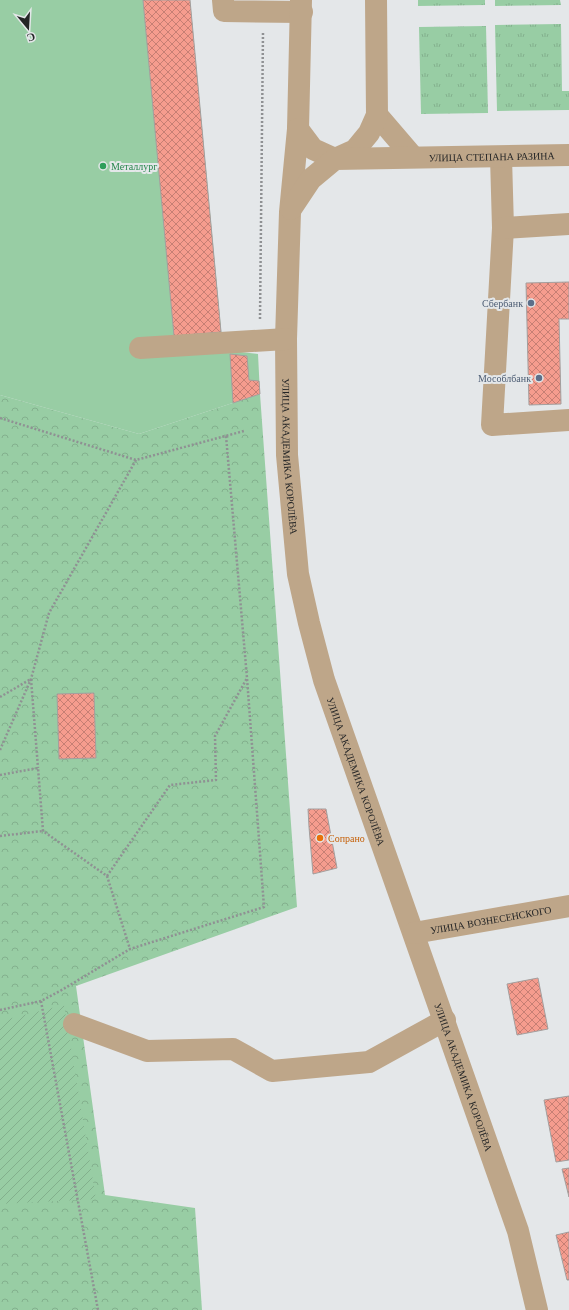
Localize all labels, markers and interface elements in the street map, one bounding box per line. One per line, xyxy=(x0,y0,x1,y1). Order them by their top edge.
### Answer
north arrow xyxy=(8,8,48,48)
text: С xyxy=(25,30,37,45)
street label: УЛИЦА СТЕПАНА РАЗИНА xyxy=(429,149,556,164)
place label: Металлург xyxy=(111,160,157,173)
marker: Металлург xyxy=(98,161,108,171)
place label: Сбербанк xyxy=(482,297,523,310)
marker: Сбербанк xyxy=(526,298,536,308)
place label: Мособлбанк xyxy=(478,372,531,385)
marker: Мособлбанк xyxy=(534,373,544,383)
street label: УЛИЦА АКАДЕМИКА КОРОЛЁВА xyxy=(280,378,301,536)
street label: УЛИЦА АКАДЕМИКА КОРОЛЁВА xyxy=(324,695,389,848)
place label: Сопрано xyxy=(328,832,365,845)
marker: Сопрано xyxy=(315,833,325,843)
street label: УЛИЦА ВОЗНЕСЕНСКОГО xyxy=(429,903,552,937)
street label: УЛИЦА АКАДЕМИКА КОРОЛЁВА xyxy=(432,1001,496,1154)

